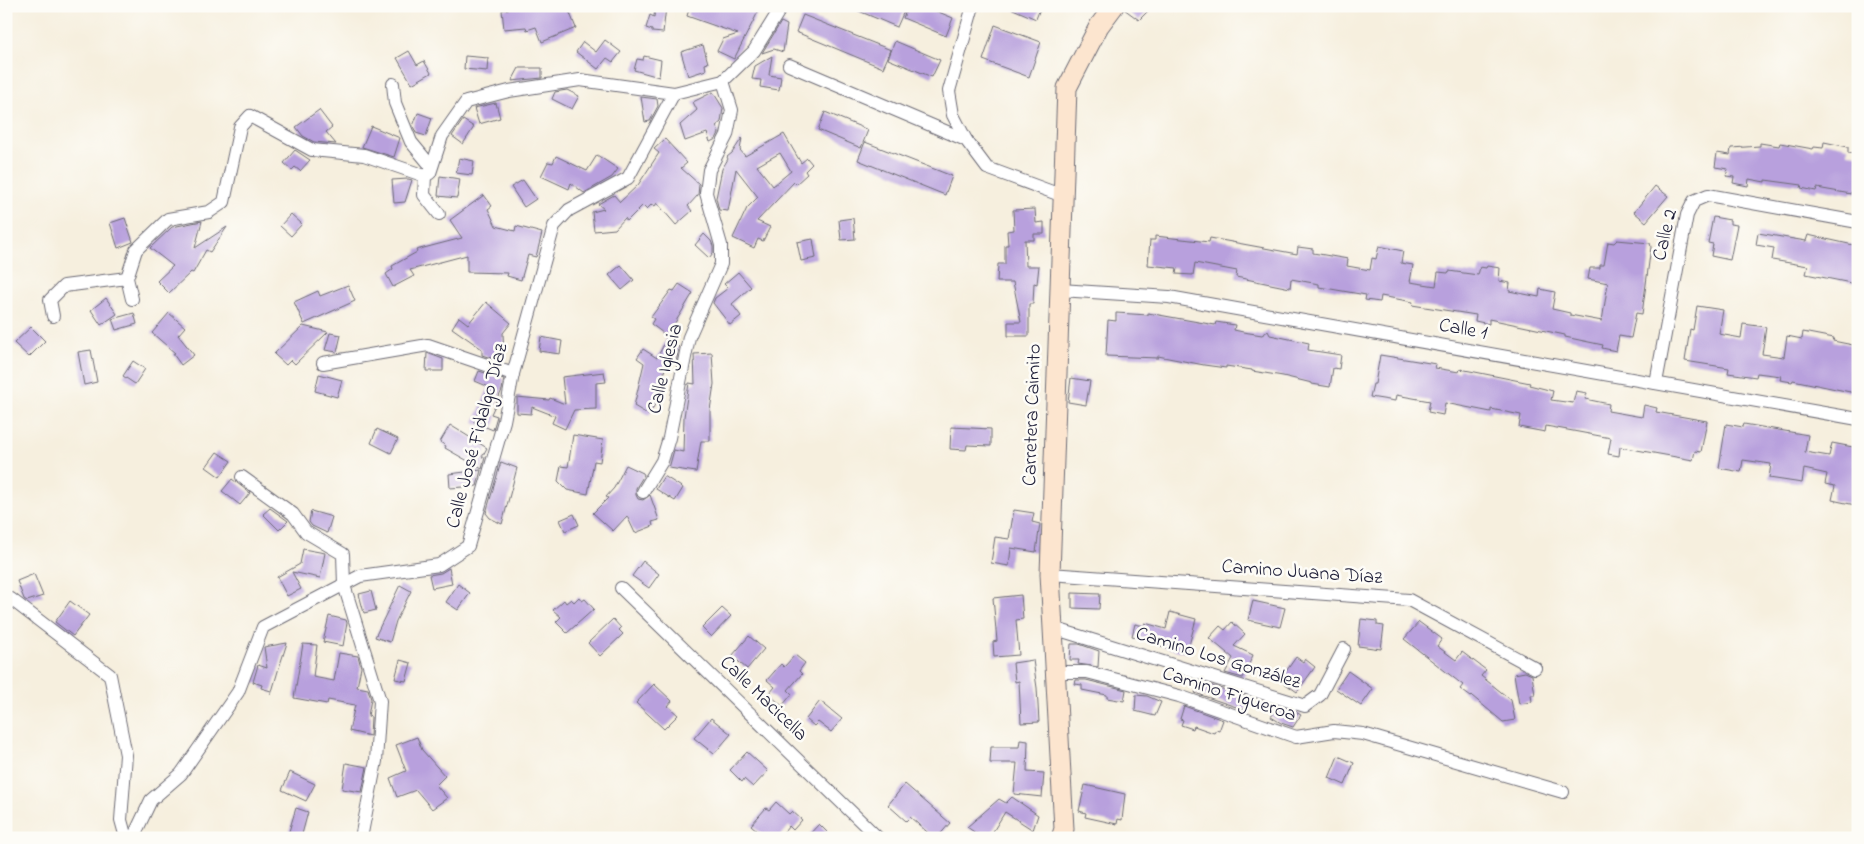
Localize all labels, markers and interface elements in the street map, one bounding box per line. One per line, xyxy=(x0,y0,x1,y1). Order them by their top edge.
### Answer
street label: Calle 2 xyxy=(1646,206,1686,264)
street label: Calle 1 xyxy=(1436,311,1490,349)
street label: Calle Iglesia xyxy=(641,321,692,418)
street label: Calle José Fidalgo Díaz xyxy=(439,340,518,532)
street label: Carretera Caimito xyxy=(1016,343,1050,487)
street label: Camino Juana Díaz xyxy=(1221,553,1384,593)
street label: Camino Los González xyxy=(1132,620,1305,698)
street label: Calle Macicella xyxy=(712,649,814,749)
street label: Camino Figueroa xyxy=(1158,660,1300,731)

